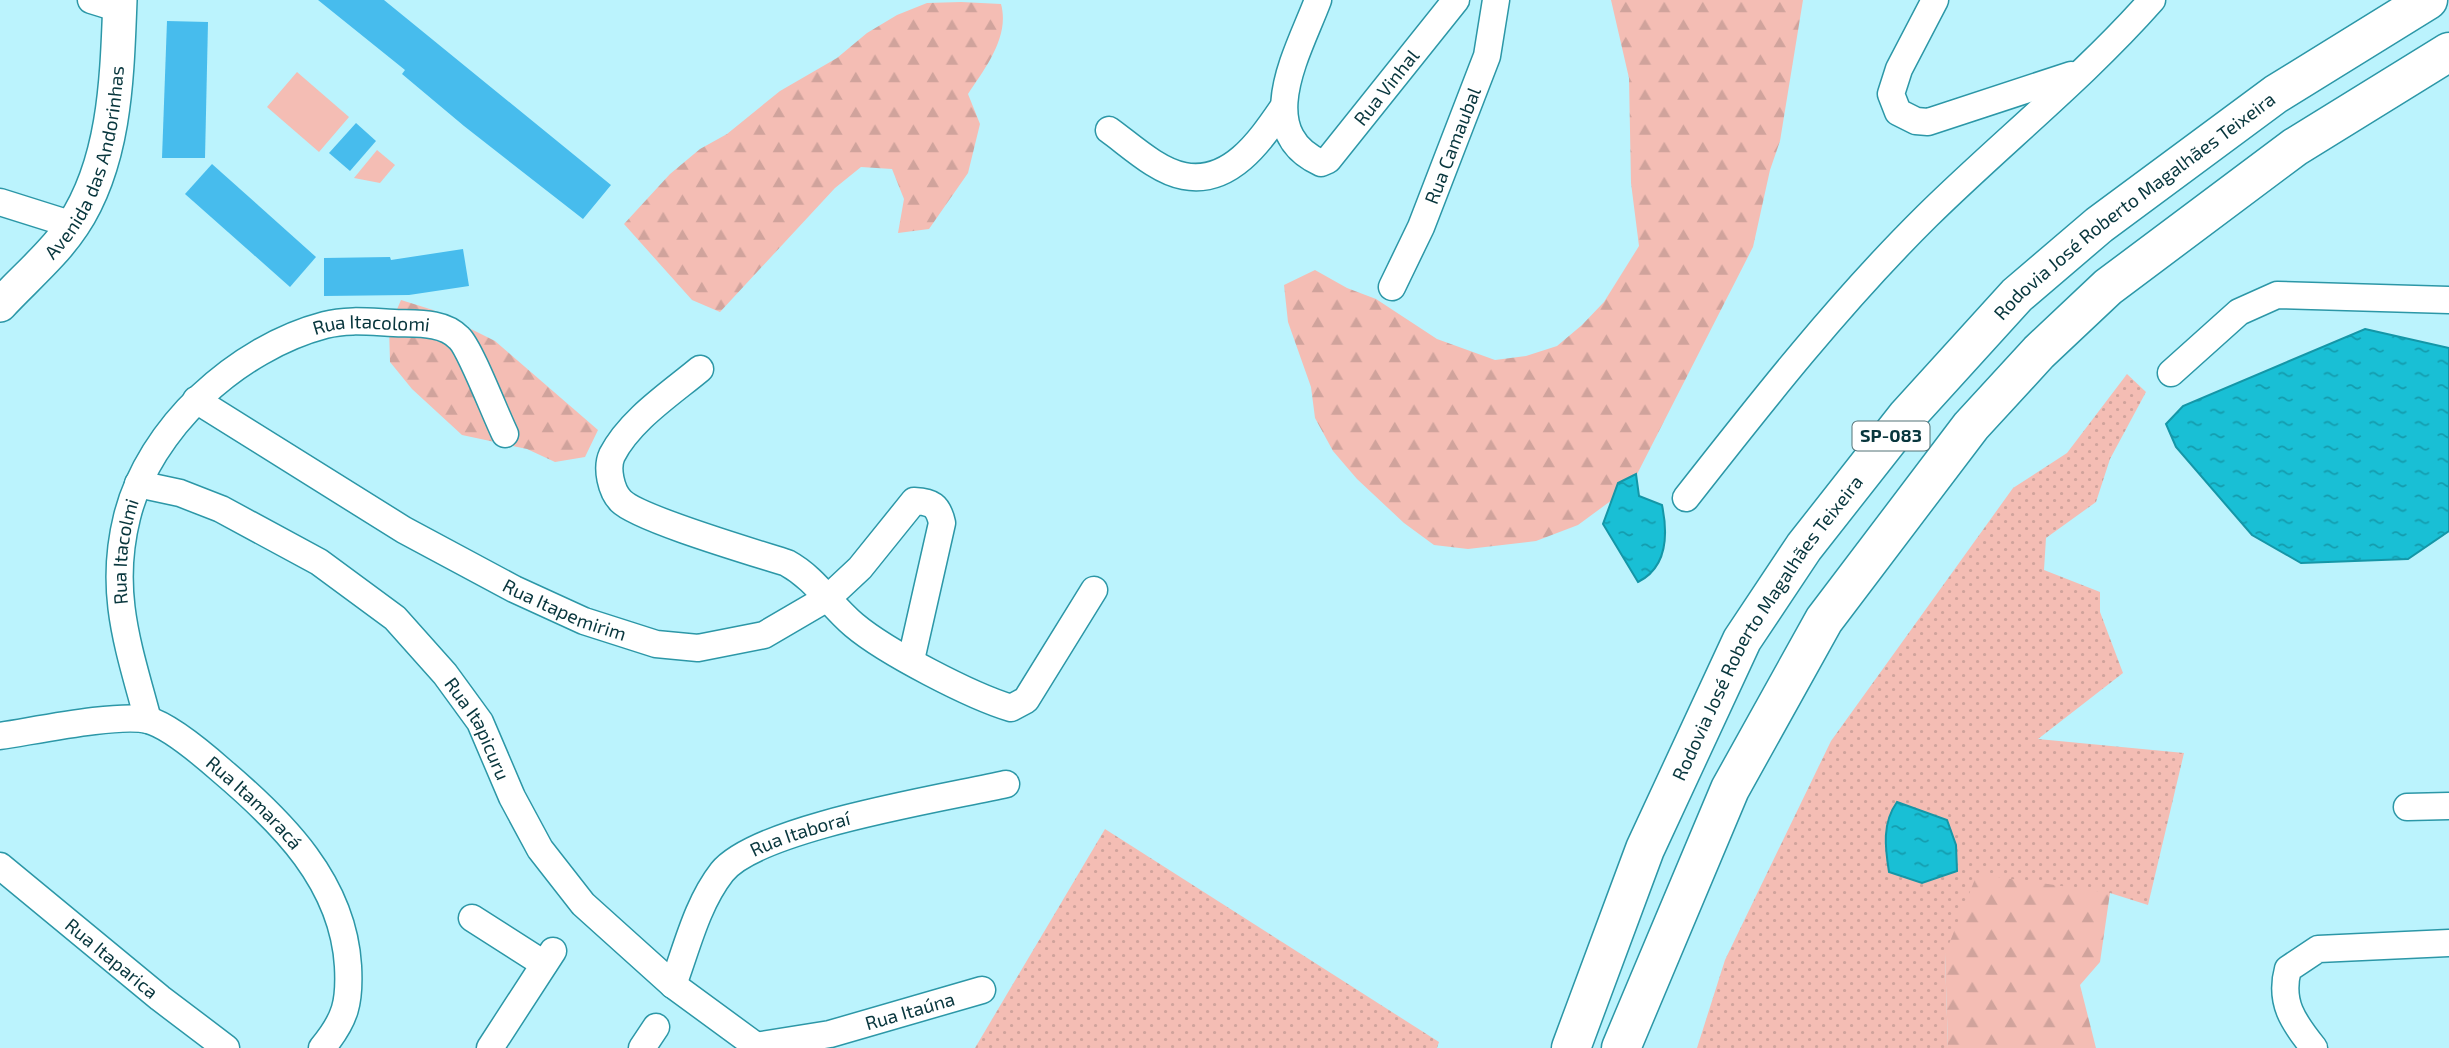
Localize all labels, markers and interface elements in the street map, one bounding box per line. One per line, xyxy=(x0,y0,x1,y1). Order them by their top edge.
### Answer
street label: Rua Vinhal xyxy=(1348,44,1424,130)
street label: Avenida das Andorinhas xyxy=(39,65,128,263)
street label: Rua Camaubal xyxy=(1419,83,1485,207)
street label: Rodovia José Roberto Magalhães Teixeira xyxy=(1988,87,2279,324)
street label: Rua Itacolomi xyxy=(310,309,431,339)
road number: SP-083 xyxy=(1853,422,1930,450)
street label: Rodovia José Roberto Magalhães Teixeira xyxy=(1667,470,1867,784)
street label: Rua Itacolmi xyxy=(108,495,143,606)
street label: Rua Itapemirim xyxy=(499,573,629,645)
street label: Rua Itapicuru xyxy=(440,673,515,783)
street label: Rua Itamaracá xyxy=(202,751,308,854)
street label: Rua Itaboraí xyxy=(746,806,854,861)
street label: Rua Itaparica xyxy=(61,913,163,1003)
street label: Rua Itaúna xyxy=(862,987,957,1034)

